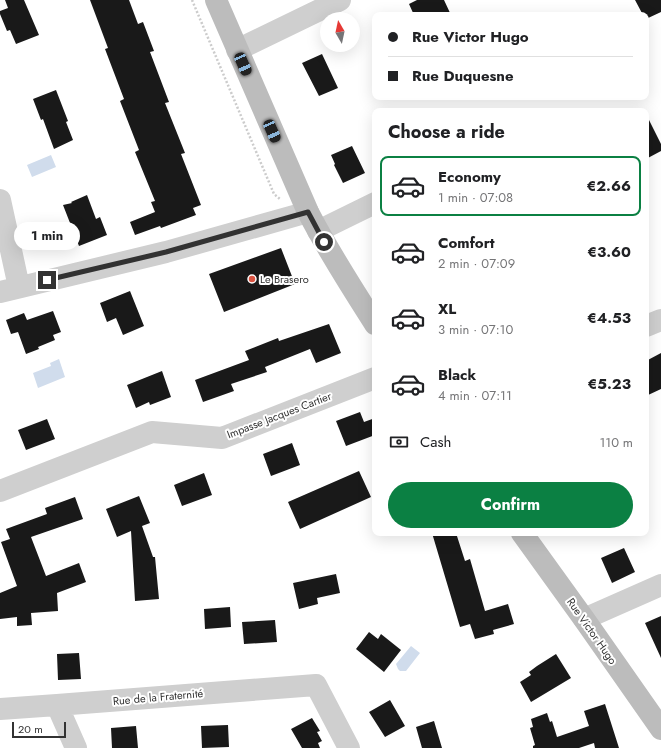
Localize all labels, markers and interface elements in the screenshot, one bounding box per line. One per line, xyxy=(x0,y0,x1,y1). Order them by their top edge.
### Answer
north arrow xyxy=(320,12,360,52)
map controls xyxy=(320,12,360,52)
text: Rue Victor Hugo xyxy=(412,26,529,48)
car xyxy=(233,51,253,77)
text: Rue Duquesne xyxy=(412,65,514,87)
car xyxy=(262,118,282,144)
text: Choose a ride xyxy=(388,119,505,145)
text: Economy xyxy=(438,166,501,188)
icon: car xyxy=(390,168,426,204)
text: €2.66 xyxy=(586,175,631,197)
text: 1 min · 07:08 xyxy=(438,188,513,207)
callout: 1 min xyxy=(14,222,80,250)
text: 1 min xyxy=(31,226,63,245)
text: Comfort xyxy=(438,232,495,254)
route start xyxy=(315,233,333,251)
icon: car xyxy=(390,234,426,270)
text: €3.60 xyxy=(587,241,631,263)
text: 2 min · 07:09 xyxy=(438,254,515,273)
route end xyxy=(38,271,56,289)
place label: Le Brasero xyxy=(260,271,309,287)
marker: Le Brasero xyxy=(247,274,257,284)
text: XL xyxy=(438,298,456,320)
icon: car xyxy=(390,300,426,336)
text: €4.53 xyxy=(587,307,631,329)
text: 3 min · 07:10 xyxy=(438,320,513,339)
text: Black xyxy=(438,364,476,386)
icon: car xyxy=(390,366,426,402)
text: €5.23 xyxy=(588,373,631,395)
text: 4 min · 07:11 xyxy=(438,386,512,405)
street label: Impasse Jacques Cartier xyxy=(224,388,334,442)
icon: cash xyxy=(388,431,410,453)
text: Cash xyxy=(420,431,451,453)
text: 110 m xyxy=(599,433,633,452)
button: Confirm xyxy=(388,482,633,528)
street label: Rue Victor Hugo xyxy=(563,594,621,668)
street label: Rue de la Fraternité xyxy=(112,685,204,709)
scale bar xyxy=(12,720,66,739)
text: 20 m xyxy=(18,721,43,737)

